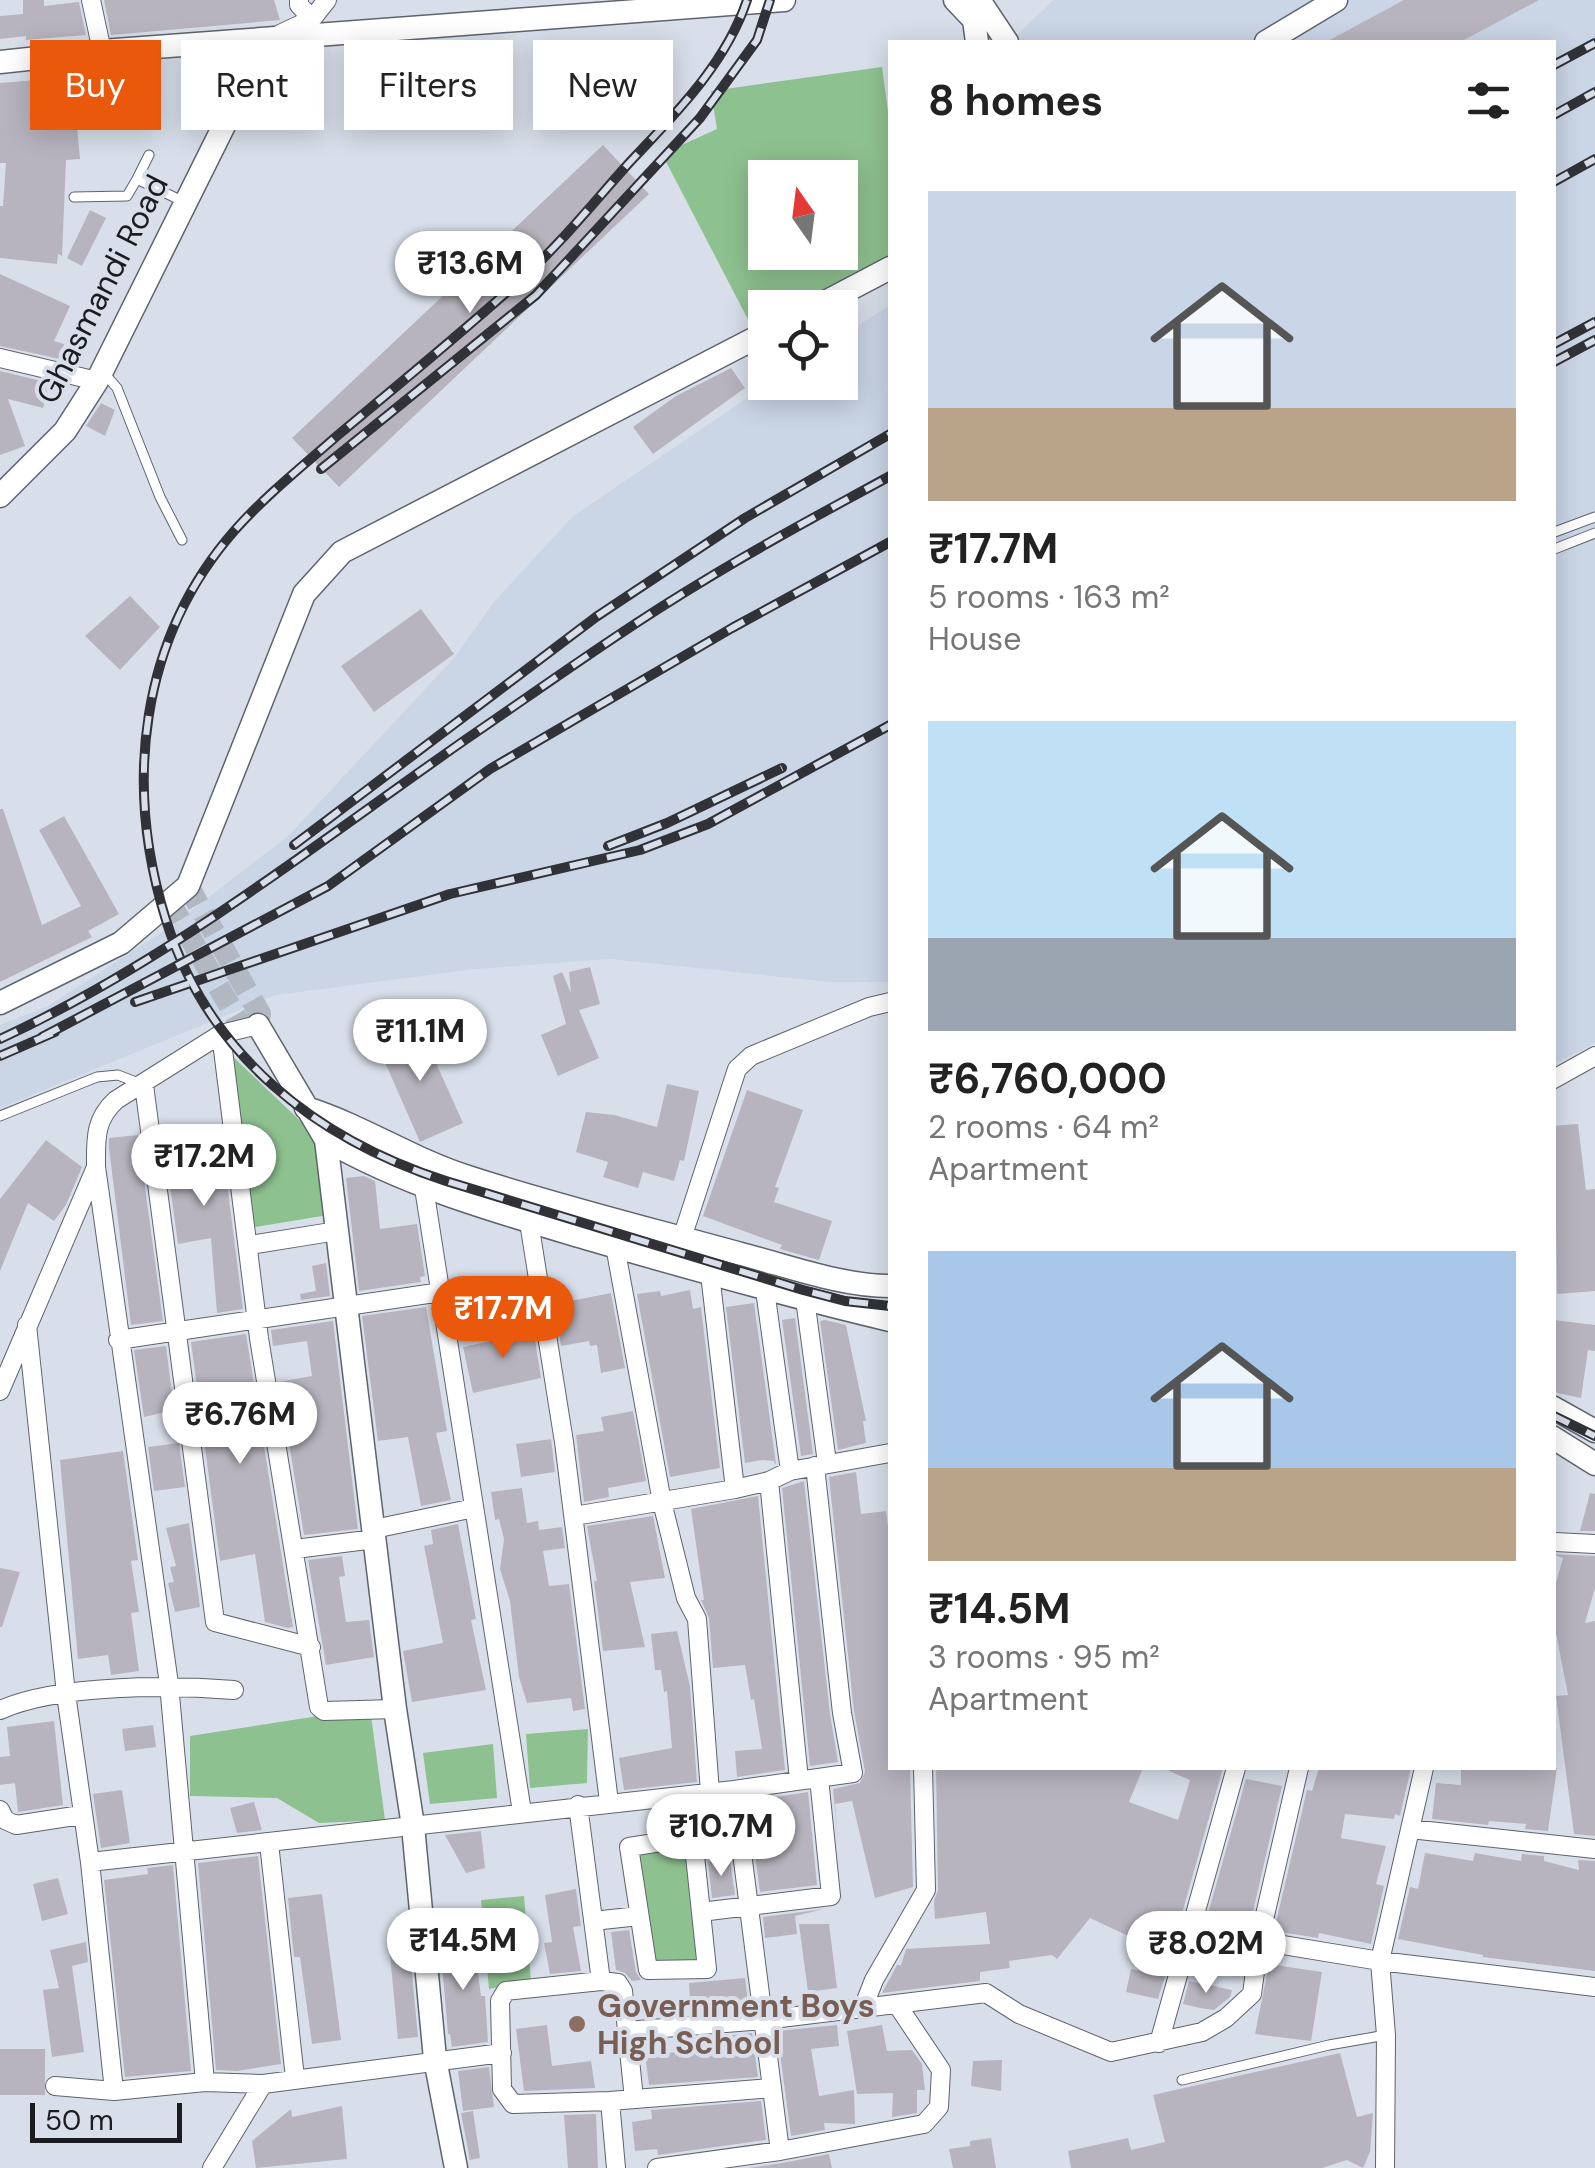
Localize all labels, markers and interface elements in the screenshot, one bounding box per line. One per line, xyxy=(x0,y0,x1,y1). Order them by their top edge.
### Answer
chip: Buy xyxy=(30,40,161,130)
chip: Rent xyxy=(181,40,324,130)
chip: Filters xyxy=(344,40,513,130)
chip: New xyxy=(533,40,673,130)
text: 8 homes xyxy=(928,73,1103,128)
icon: filters xyxy=(1461,73,1516,128)
north arrow xyxy=(748,160,858,270)
map controls xyxy=(748,160,858,400)
street label: Ghasmandi Road xyxy=(26,168,178,410)
pin: ₹13.6M xyxy=(389,231,551,316)
text: ₹13.6M xyxy=(417,242,523,284)
icon: home xyxy=(1132,256,1312,436)
button: locate xyxy=(748,290,858,400)
text: ₹17.7M xyxy=(928,521,1058,576)
text: 5 rooms · 163 m² xyxy=(928,576,1170,618)
text: House xyxy=(928,618,1021,660)
icon: home xyxy=(1132,786,1312,966)
pin: ₹11.1M xyxy=(339,999,501,1084)
text: ₹11.1M xyxy=(375,1010,465,1052)
text: ₹6,760,000 xyxy=(928,1051,1167,1106)
text: 2 rooms · 64 m² xyxy=(928,1106,1159,1148)
pin: ₹17.2M xyxy=(123,1124,285,1209)
text: ₹17.2M xyxy=(153,1135,255,1177)
text: Apartment xyxy=(928,1148,1089,1190)
pin: ₹17.7M xyxy=(422,1276,584,1361)
text: ₹17.7M xyxy=(453,1287,553,1329)
icon: home xyxy=(1132,1316,1312,1496)
pin: ₹6.76M xyxy=(159,1382,321,1467)
text: ₹6.76M xyxy=(184,1393,296,1435)
text: ₹14.5M xyxy=(928,1581,1070,1636)
text: 3 rooms · 95 m² xyxy=(928,1636,1160,1678)
text: Apartment xyxy=(928,1678,1089,1720)
pin: ₹10.7M xyxy=(640,1794,802,1879)
text: ₹10.7M xyxy=(668,1805,774,1847)
pin: ₹14.5M xyxy=(382,1908,544,1993)
pin: ₹8.02M xyxy=(1125,1911,1287,1996)
text: ₹14.5M xyxy=(409,1919,517,1961)
text: ₹8.02M xyxy=(1148,1922,1264,1964)
place label: Government Boys High School xyxy=(597,1985,875,2064)
marker: Government Boys High School xyxy=(566,2013,588,2035)
scale bar xyxy=(30,2098,182,2142)
text: 50 m xyxy=(45,2102,114,2139)

